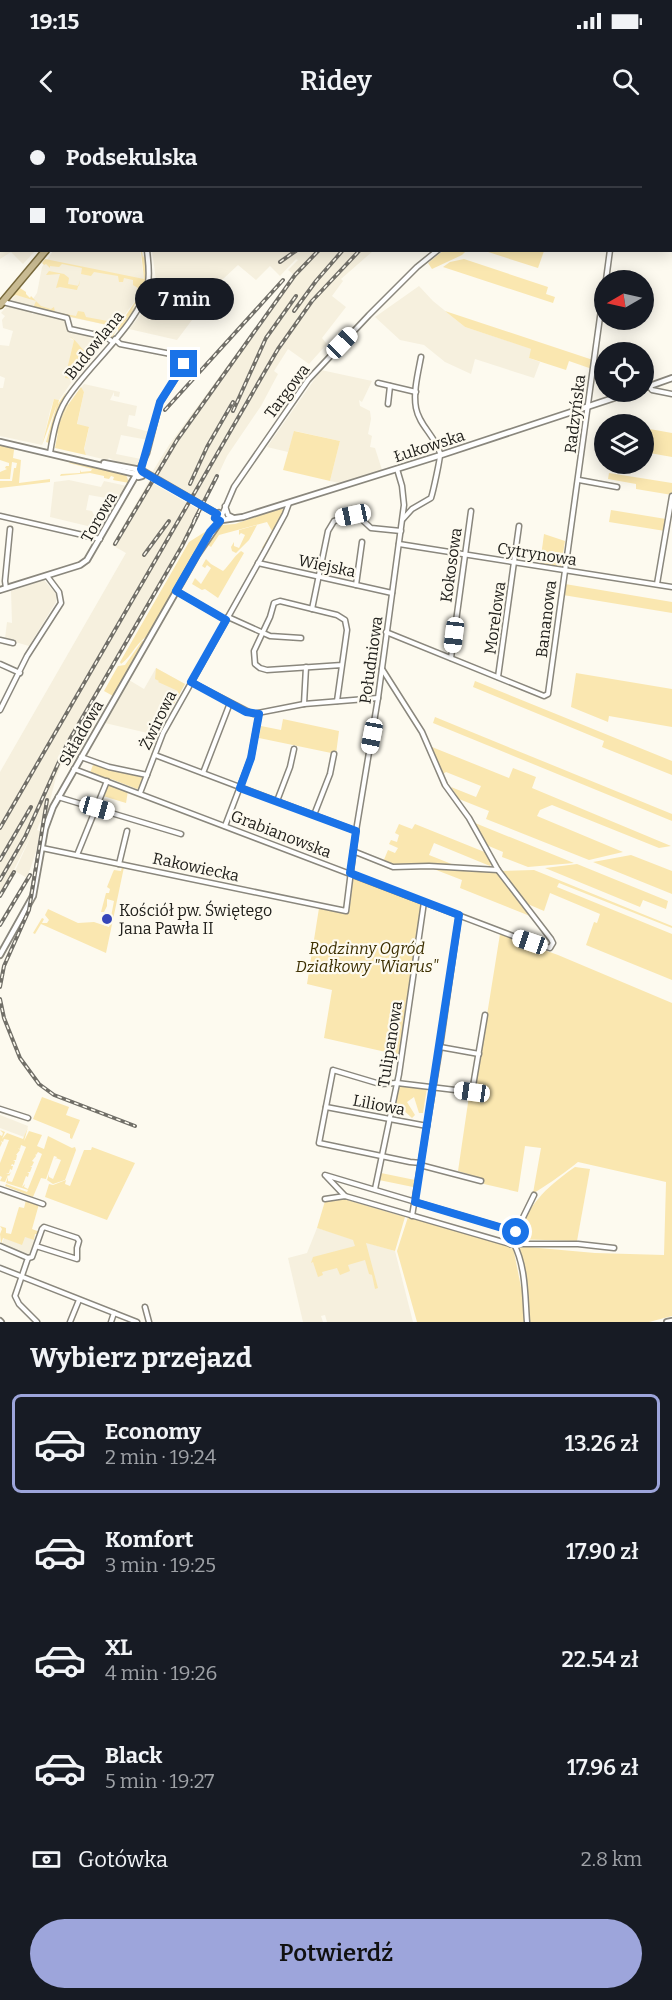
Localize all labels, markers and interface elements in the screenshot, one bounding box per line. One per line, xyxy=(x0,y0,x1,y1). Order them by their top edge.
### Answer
text: 19:15 xyxy=(30,8,79,35)
icon: back xyxy=(30,65,63,98)
text: Ridey xyxy=(300,65,372,97)
icon: search xyxy=(609,65,642,98)
text: Podsekulska xyxy=(66,144,197,171)
text: Torowa xyxy=(66,202,144,229)
north arrow xyxy=(594,270,654,330)
map controls xyxy=(594,270,654,474)
callout: 7 min xyxy=(134,277,234,319)
text: 7 min xyxy=(158,287,211,311)
street label: Budowlana xyxy=(60,307,128,383)
car xyxy=(323,324,361,362)
button: locate xyxy=(594,342,654,402)
route end xyxy=(170,350,197,377)
street label: Targowa xyxy=(261,360,314,422)
street label: Radzyńska xyxy=(561,373,589,455)
button: layers xyxy=(594,414,654,474)
street label: Łukowska xyxy=(391,426,467,466)
street label: Torowa xyxy=(77,488,121,545)
car xyxy=(334,502,372,528)
street label: Kokosowa xyxy=(436,526,466,604)
street label: Cytrynowa xyxy=(496,538,578,570)
street label: Wiejska xyxy=(297,551,358,581)
street label: Bananowa xyxy=(532,579,560,659)
street label: Morelowa xyxy=(480,580,510,656)
street label: Południowa xyxy=(355,615,387,705)
car xyxy=(443,616,465,654)
street label: Żwirowa xyxy=(135,687,181,753)
street label: Składowa xyxy=(55,697,107,769)
car xyxy=(360,717,384,755)
car xyxy=(77,794,117,822)
street label: Grabianowska xyxy=(228,806,334,862)
street label: Rakowiecka xyxy=(151,849,241,885)
place label: Kościół pw. Świętego Jana Pawła II xyxy=(118,900,272,938)
marker: Kościół pw. Świętego Jana Pawła II xyxy=(100,912,114,926)
car xyxy=(510,928,550,956)
park label: Rodzinny Ogród Działkowy "Wiarus" xyxy=(295,939,440,976)
street label: Tulipanowa xyxy=(374,999,406,1088)
car xyxy=(453,1081,491,1103)
street label: Liliowa xyxy=(351,1091,407,1119)
route start xyxy=(502,1218,529,1245)
text: Wybierz przejazd xyxy=(30,1342,252,1374)
icon: car xyxy=(33,1417,87,1471)
text: Economy xyxy=(105,1418,201,1445)
text: 13.26 zł xyxy=(565,1430,639,1457)
text: 2 min · 19:24 xyxy=(105,1445,216,1469)
icon: car xyxy=(33,1525,87,1579)
text: Komfort xyxy=(105,1526,194,1553)
text: 17.90 zł xyxy=(566,1538,639,1565)
text: 3 min · 19:25 xyxy=(105,1553,216,1577)
icon: car xyxy=(33,1633,87,1687)
text: XL xyxy=(105,1634,132,1661)
text: 22.54 zł xyxy=(561,1646,639,1673)
text: 4 min · 19:26 xyxy=(105,1661,217,1685)
icon: car xyxy=(33,1741,87,1795)
text: Black xyxy=(105,1742,162,1769)
text: 17.96 zł xyxy=(567,1754,639,1781)
text: 5 min · 19:27 xyxy=(105,1769,214,1793)
icon: cash xyxy=(30,1843,63,1876)
text: Gotówka xyxy=(78,1846,168,1873)
text: 2.8 km xyxy=(581,1847,642,1871)
button: Potwierdź xyxy=(30,1919,642,1988)

